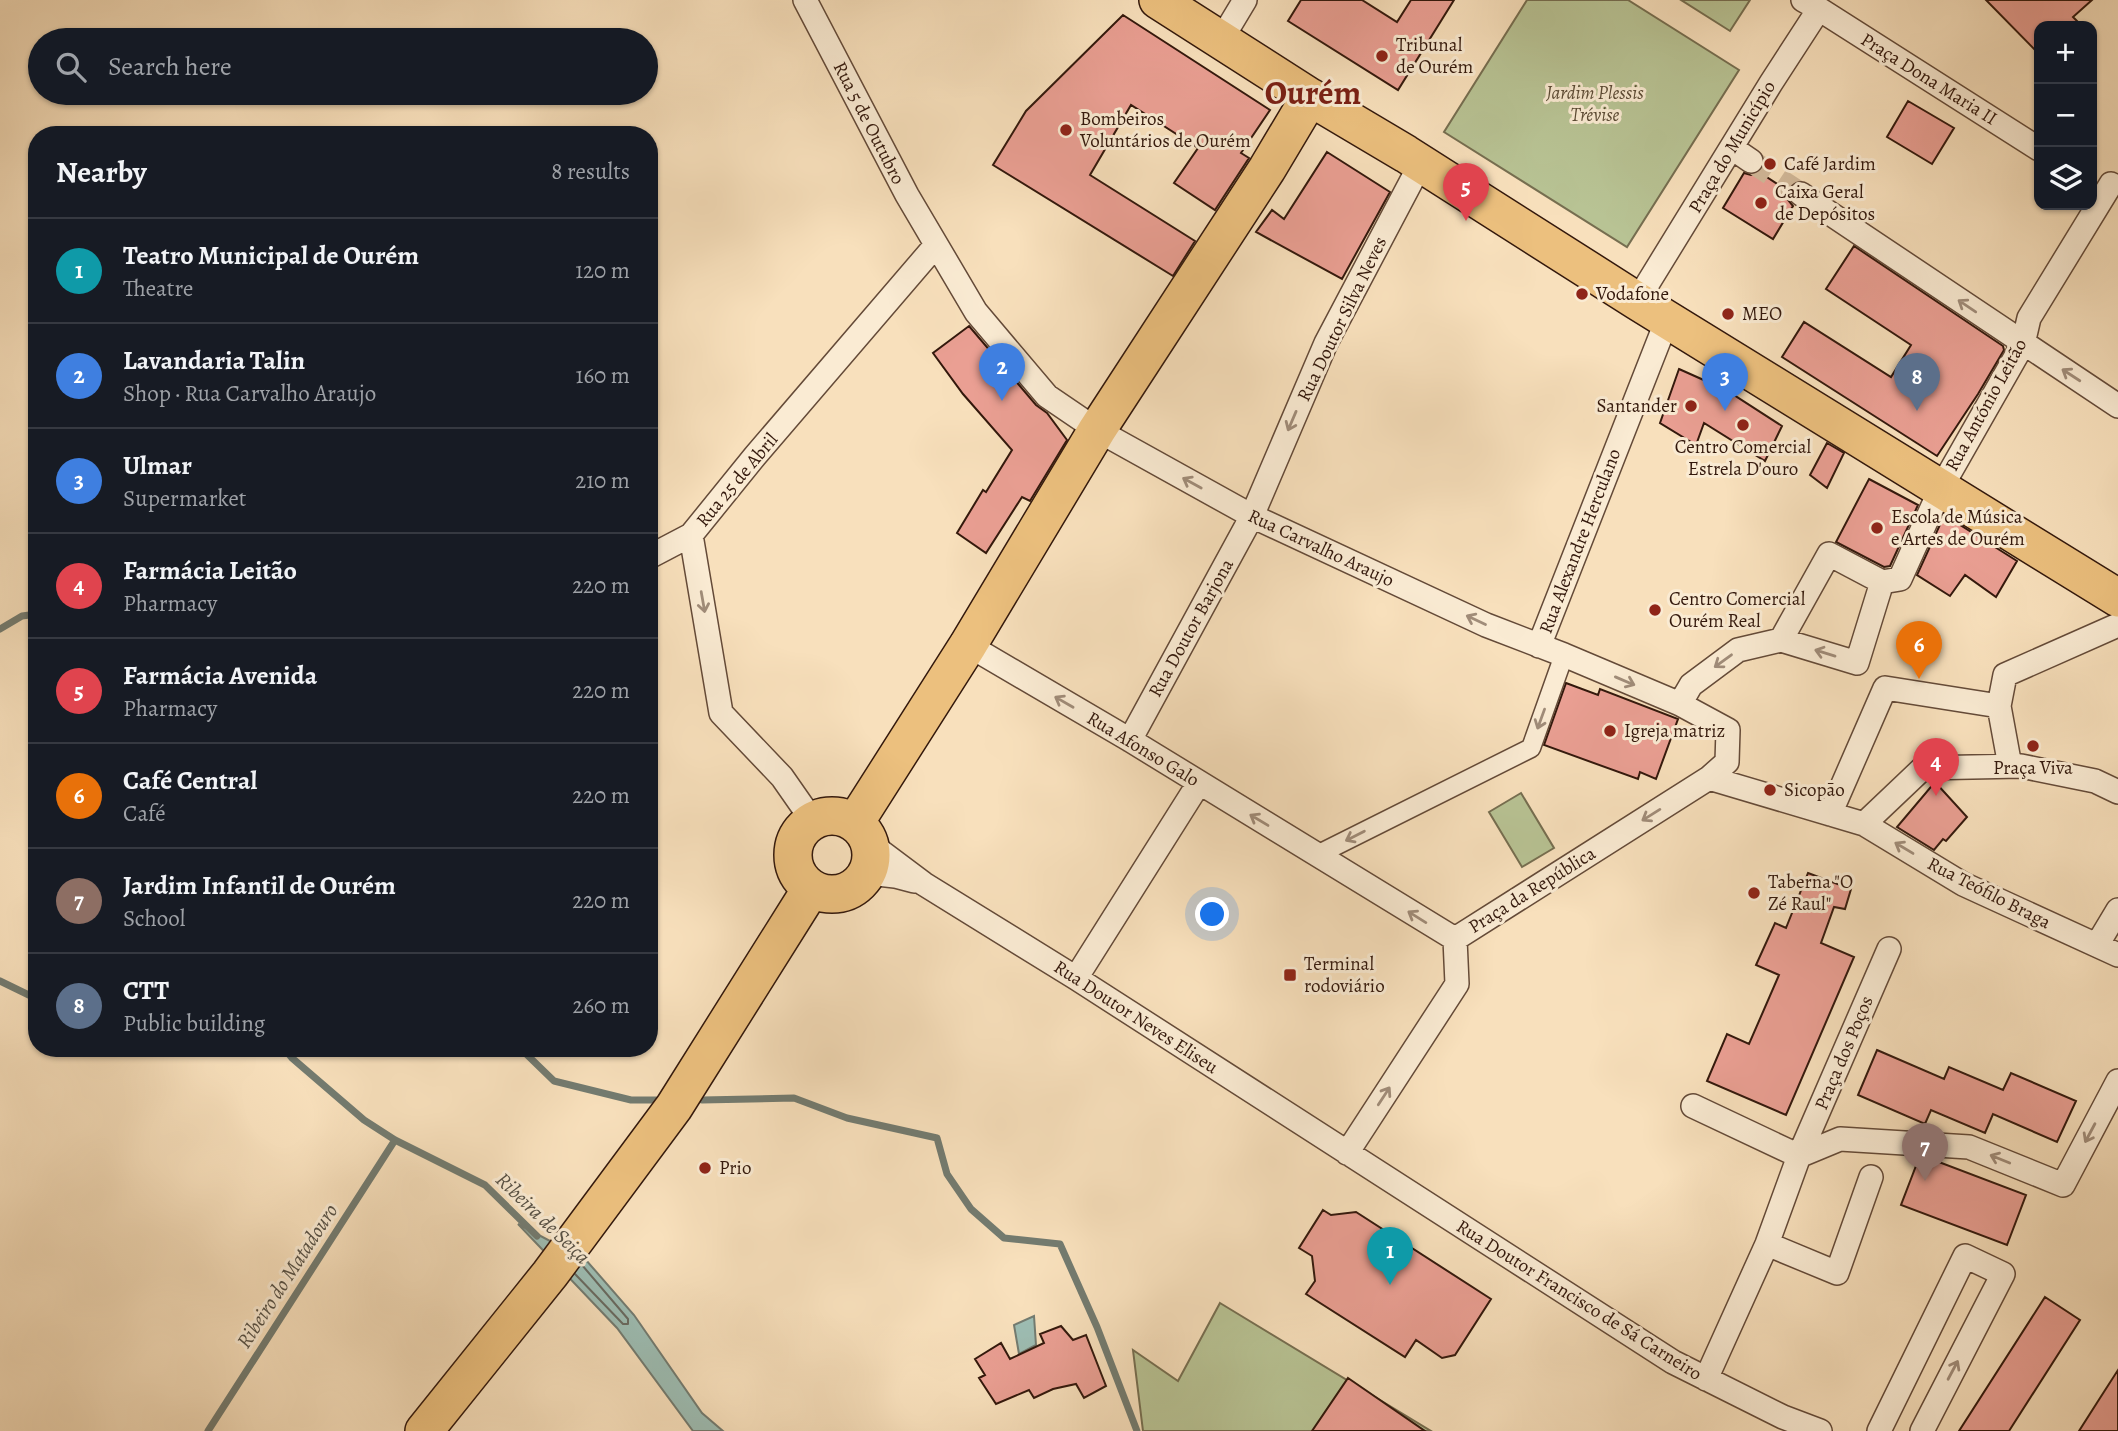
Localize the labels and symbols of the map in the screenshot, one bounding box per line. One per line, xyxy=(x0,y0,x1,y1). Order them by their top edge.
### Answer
street label: Praça Dona Maria II xyxy=(1856,27,2002,131)
place label: Tribunal de Ourém xyxy=(1396,32,1474,80)
marker: Tribunal de Ourém xyxy=(1374,48,1390,64)
street label: Rua 5 de Outubro xyxy=(827,57,911,189)
district label: Ourém xyxy=(1265,70,1361,115)
street label: Praça do Município xyxy=(1682,76,1782,218)
park label: Jardim Plessis Trévise xyxy=(1545,80,1644,128)
place label: Bombeiros Voluntários de Ourém xyxy=(1079,106,1251,154)
marker: Bombeiros Voluntários de Ourém xyxy=(1058,122,1074,138)
place label: Café Jardim xyxy=(1784,151,1876,177)
marker: Café Jardim xyxy=(1762,156,1778,172)
pin: 5 xyxy=(1443,163,1489,221)
place label: Caixa Geral de Depósitos xyxy=(1775,179,1875,227)
marker: Caixa Geral de Depósitos xyxy=(1753,195,1769,211)
street label: Rua Doutor Silva Neves xyxy=(1291,232,1393,406)
place label: Vodafone xyxy=(1595,281,1669,307)
marker: Vodafone xyxy=(1574,286,1590,302)
one-way arrow xyxy=(1957,299,1977,313)
place label: MEO xyxy=(1742,301,1782,327)
marker: MEO xyxy=(1720,306,1736,322)
street label: Rua António Leitão xyxy=(1939,334,2033,476)
pin: 2 xyxy=(979,343,1025,401)
pin: 3 xyxy=(1702,353,1748,411)
pin: 8 xyxy=(1894,353,1940,411)
one-way arrow xyxy=(2061,368,2081,382)
place label: Santander xyxy=(1597,393,1677,419)
marker: Santander xyxy=(1683,398,1699,414)
one-way arrow xyxy=(1285,410,1298,432)
marker: Centro Comercial Estrela D'ouro xyxy=(1735,417,1751,433)
street label: Rua 25 de Abril xyxy=(690,427,784,532)
place label: Centro Comercial Estrela D'ouro xyxy=(1675,434,1812,482)
street label: Rua Alexandre Herculano xyxy=(1533,445,1627,637)
one-way arrow xyxy=(1183,476,1203,490)
street label: Rua Carvalho Araujo xyxy=(1244,503,1398,593)
place label: Escola de Música e Artes de Ourém xyxy=(1891,504,2025,552)
marker: Escola de Música e Artes de Ourém xyxy=(1869,520,1885,536)
street label: Rua Doutor Barjona xyxy=(1142,554,1240,702)
place label: Centro Comercial Ourém Real xyxy=(1669,586,1806,634)
one-way arrow xyxy=(697,590,710,613)
marker: Centro Comercial Ourém Real xyxy=(1647,602,1663,618)
one-way arrow xyxy=(1466,613,1487,627)
pin: 6 xyxy=(1896,621,1942,679)
one-way arrow xyxy=(1815,646,1837,659)
one-way arrow xyxy=(1714,654,1733,668)
one-way arrow xyxy=(1614,675,1635,688)
one-way arrow xyxy=(1055,695,1075,709)
street label: Rua Afonso Galo xyxy=(1082,705,1204,793)
one-way arrow xyxy=(1534,708,1546,730)
place label: Igreja matriz xyxy=(1624,718,1725,744)
marker: Igreja matriz xyxy=(1602,723,1618,739)
pin: 4 xyxy=(1913,738,1959,796)
marker: Praça Viva xyxy=(2025,738,2041,754)
place label: Praça Viva xyxy=(1993,755,2073,781)
place label: Sicopāo xyxy=(1784,777,1845,803)
marker: Sicopāo xyxy=(1762,782,1778,798)
one-way arrow xyxy=(1642,808,1662,822)
one-way arrow xyxy=(1249,812,1269,826)
one-way arrow xyxy=(1345,830,1366,844)
street label: Praça da República xyxy=(1463,840,1601,940)
one-way arrow xyxy=(1894,841,1914,855)
street label: Rua Teófilo Braga xyxy=(1923,851,2055,935)
place label: Taberna "O Zé Raul" xyxy=(1768,869,1853,917)
marker: Taberna "O Zé Raul" xyxy=(1746,885,1762,901)
your location xyxy=(1195,897,1229,931)
one-way arrow xyxy=(1407,909,1427,923)
place label: Terminal rodoviário xyxy=(1304,951,1385,999)
street label: Rua Doutor Neves Eliseu xyxy=(1049,954,1224,1080)
marker: Terminal rodoviário xyxy=(1282,967,1298,983)
street label: Praça dos Poços xyxy=(1808,992,1880,1114)
one-way arrow xyxy=(1377,1087,1391,1106)
one-way arrow xyxy=(2083,1122,2097,1143)
pin: 7 xyxy=(1902,1123,1948,1181)
one-way arrow xyxy=(1989,1152,2011,1165)
place label: Prio xyxy=(719,1155,751,1181)
marker: Prio xyxy=(697,1160,713,1176)
water label: Ribeira de Seiça xyxy=(490,1166,597,1270)
water label: Ribeiro do Matadouro xyxy=(230,1198,344,1354)
street label: Rua Doutor Francisco de Sá Carneiro xyxy=(1451,1213,1707,1387)
pin: 1 xyxy=(1367,1227,1413,1285)
one-way arrow xyxy=(1946,1361,1960,1381)

